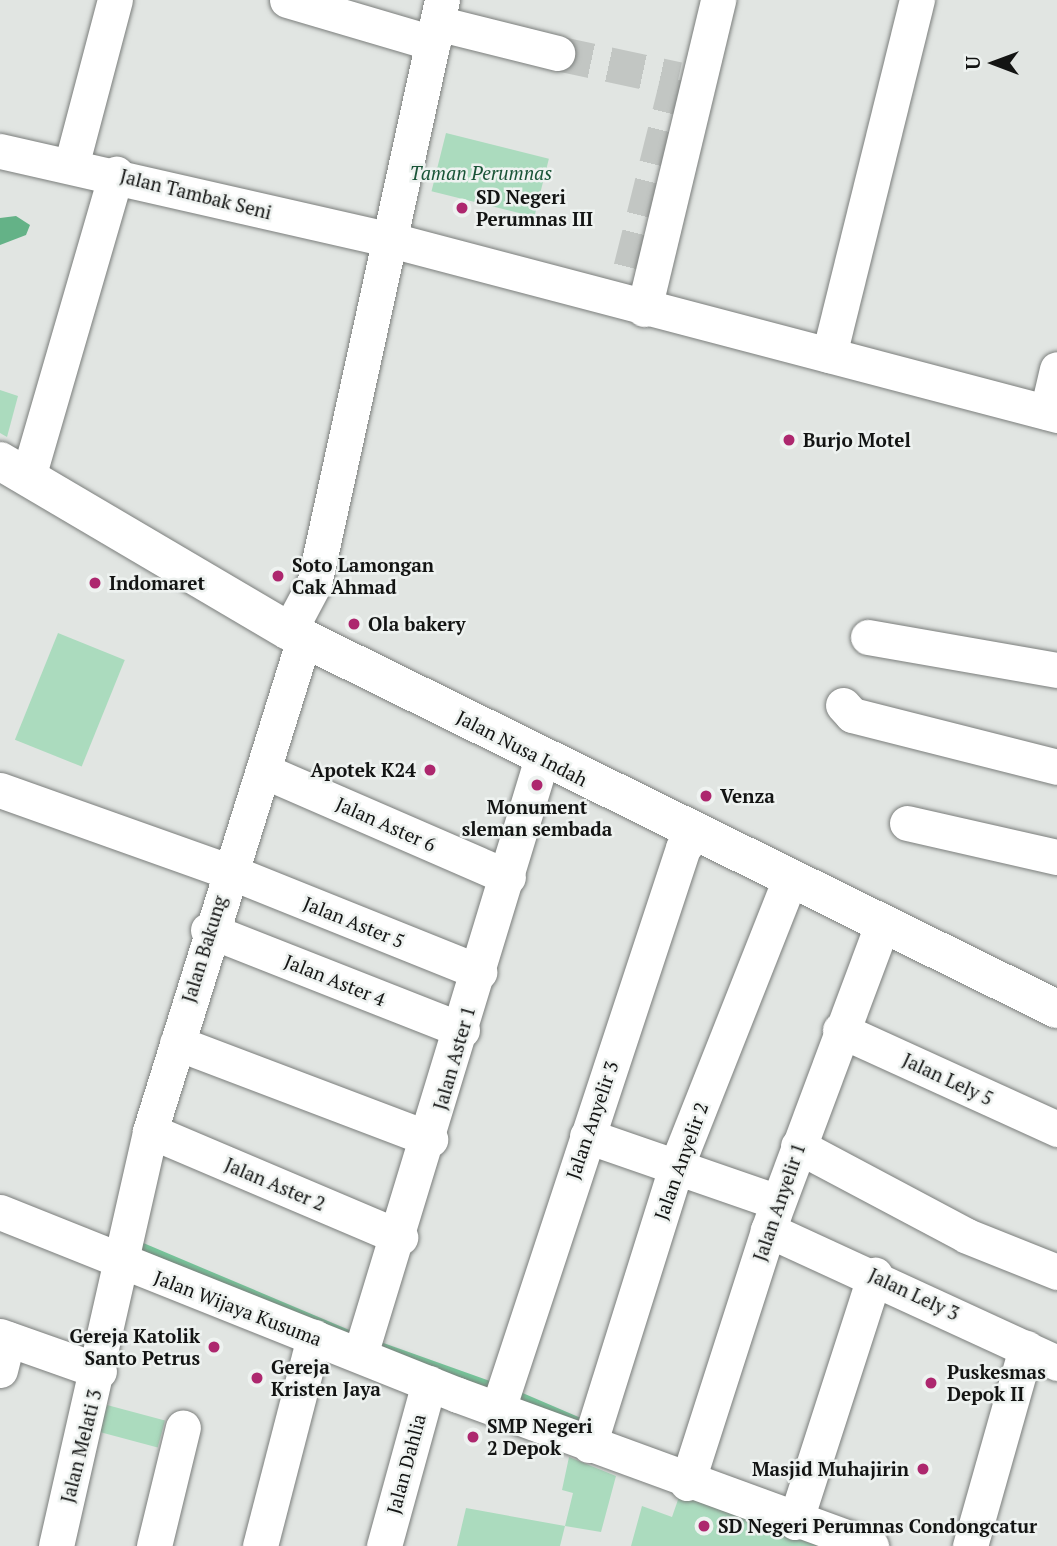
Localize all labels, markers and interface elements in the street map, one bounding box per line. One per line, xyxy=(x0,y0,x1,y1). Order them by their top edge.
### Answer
north arrow xyxy=(959,28,1029,98)
text: U xyxy=(960,56,985,70)
park label: Taman Perumnas xyxy=(410,162,552,184)
street label: Jalan Tambak Seni xyxy=(118,164,274,224)
place label: SD Negeri Perumnas III xyxy=(476,186,593,230)
marker: SD Negeri Perumnas III xyxy=(454,200,470,216)
place label: Burjo Motel xyxy=(803,429,911,451)
marker: Burjo Motel xyxy=(781,432,797,448)
place label: Soto Lamongan Cak Ahmad xyxy=(292,554,434,598)
marker: Soto Lamongan Cak Ahmad xyxy=(270,568,286,584)
place label: Indomaret xyxy=(109,572,205,594)
marker: Indomaret xyxy=(87,575,103,591)
place label: Ola bakery xyxy=(368,613,465,635)
marker: Ola bakery xyxy=(346,616,362,632)
street label: Jalan Nusa Indah xyxy=(453,705,591,791)
place label: Apotek K24 xyxy=(310,759,416,781)
marker: Apotek K24 xyxy=(422,762,438,778)
marker: Monument sleman sembada xyxy=(529,777,545,793)
place label: Venza xyxy=(720,785,775,807)
marker: Venza xyxy=(698,788,714,804)
street label: Jalan Aster 6 xyxy=(332,792,440,856)
place label: Monument sleman sembada xyxy=(462,796,612,840)
street label: Jalan Aster 5 xyxy=(300,891,408,953)
street label: Jalan Bakung xyxy=(177,893,231,1005)
street label: Jalan Aster 4 xyxy=(281,949,389,1011)
street label: Jalan Aster 1 xyxy=(428,1003,480,1113)
street label: Jalan Lely 5 xyxy=(899,1048,997,1110)
street label: Jalan Anyelir 3 xyxy=(561,1058,623,1182)
street label: Jalan Anyelir 2 xyxy=(649,1099,713,1223)
street label: Jalan Anyelir 1 xyxy=(748,1140,810,1264)
street label: Jalan Aster 2 xyxy=(221,1153,329,1215)
street label: Jalan Lely 3 xyxy=(865,1263,963,1325)
street label: Jalan Wijaya Kusuma xyxy=(151,1265,325,1351)
place label: Gereja Katolik Santo Petrus xyxy=(70,1325,200,1369)
marker: Gereja Katolik Santo Petrus xyxy=(206,1339,222,1355)
place label: Gereja Kristen Jaya xyxy=(271,1356,381,1400)
place label: Puskesmas Depok II xyxy=(947,1361,1046,1405)
marker: Gereja Kristen Jaya xyxy=(249,1370,265,1386)
marker: Puskesmas Depok II xyxy=(921,1373,941,1393)
street label: Jalan Melati 3 xyxy=(56,1387,106,1505)
street label: Jalan Dahlia xyxy=(382,1412,430,1516)
place label: SMP Negeri 2 Depok xyxy=(487,1415,593,1459)
marker: SMP Negeri 2 Depok xyxy=(465,1429,481,1445)
place label: Masjid Muhajirin xyxy=(752,1458,909,1480)
marker: Masjid Muhajirin xyxy=(915,1461,931,1477)
place label: SD Negeri Perumnas Condongcatur xyxy=(718,1515,1037,1537)
marker: SD Negeri Perumnas Condongcatur xyxy=(696,1518,712,1534)

